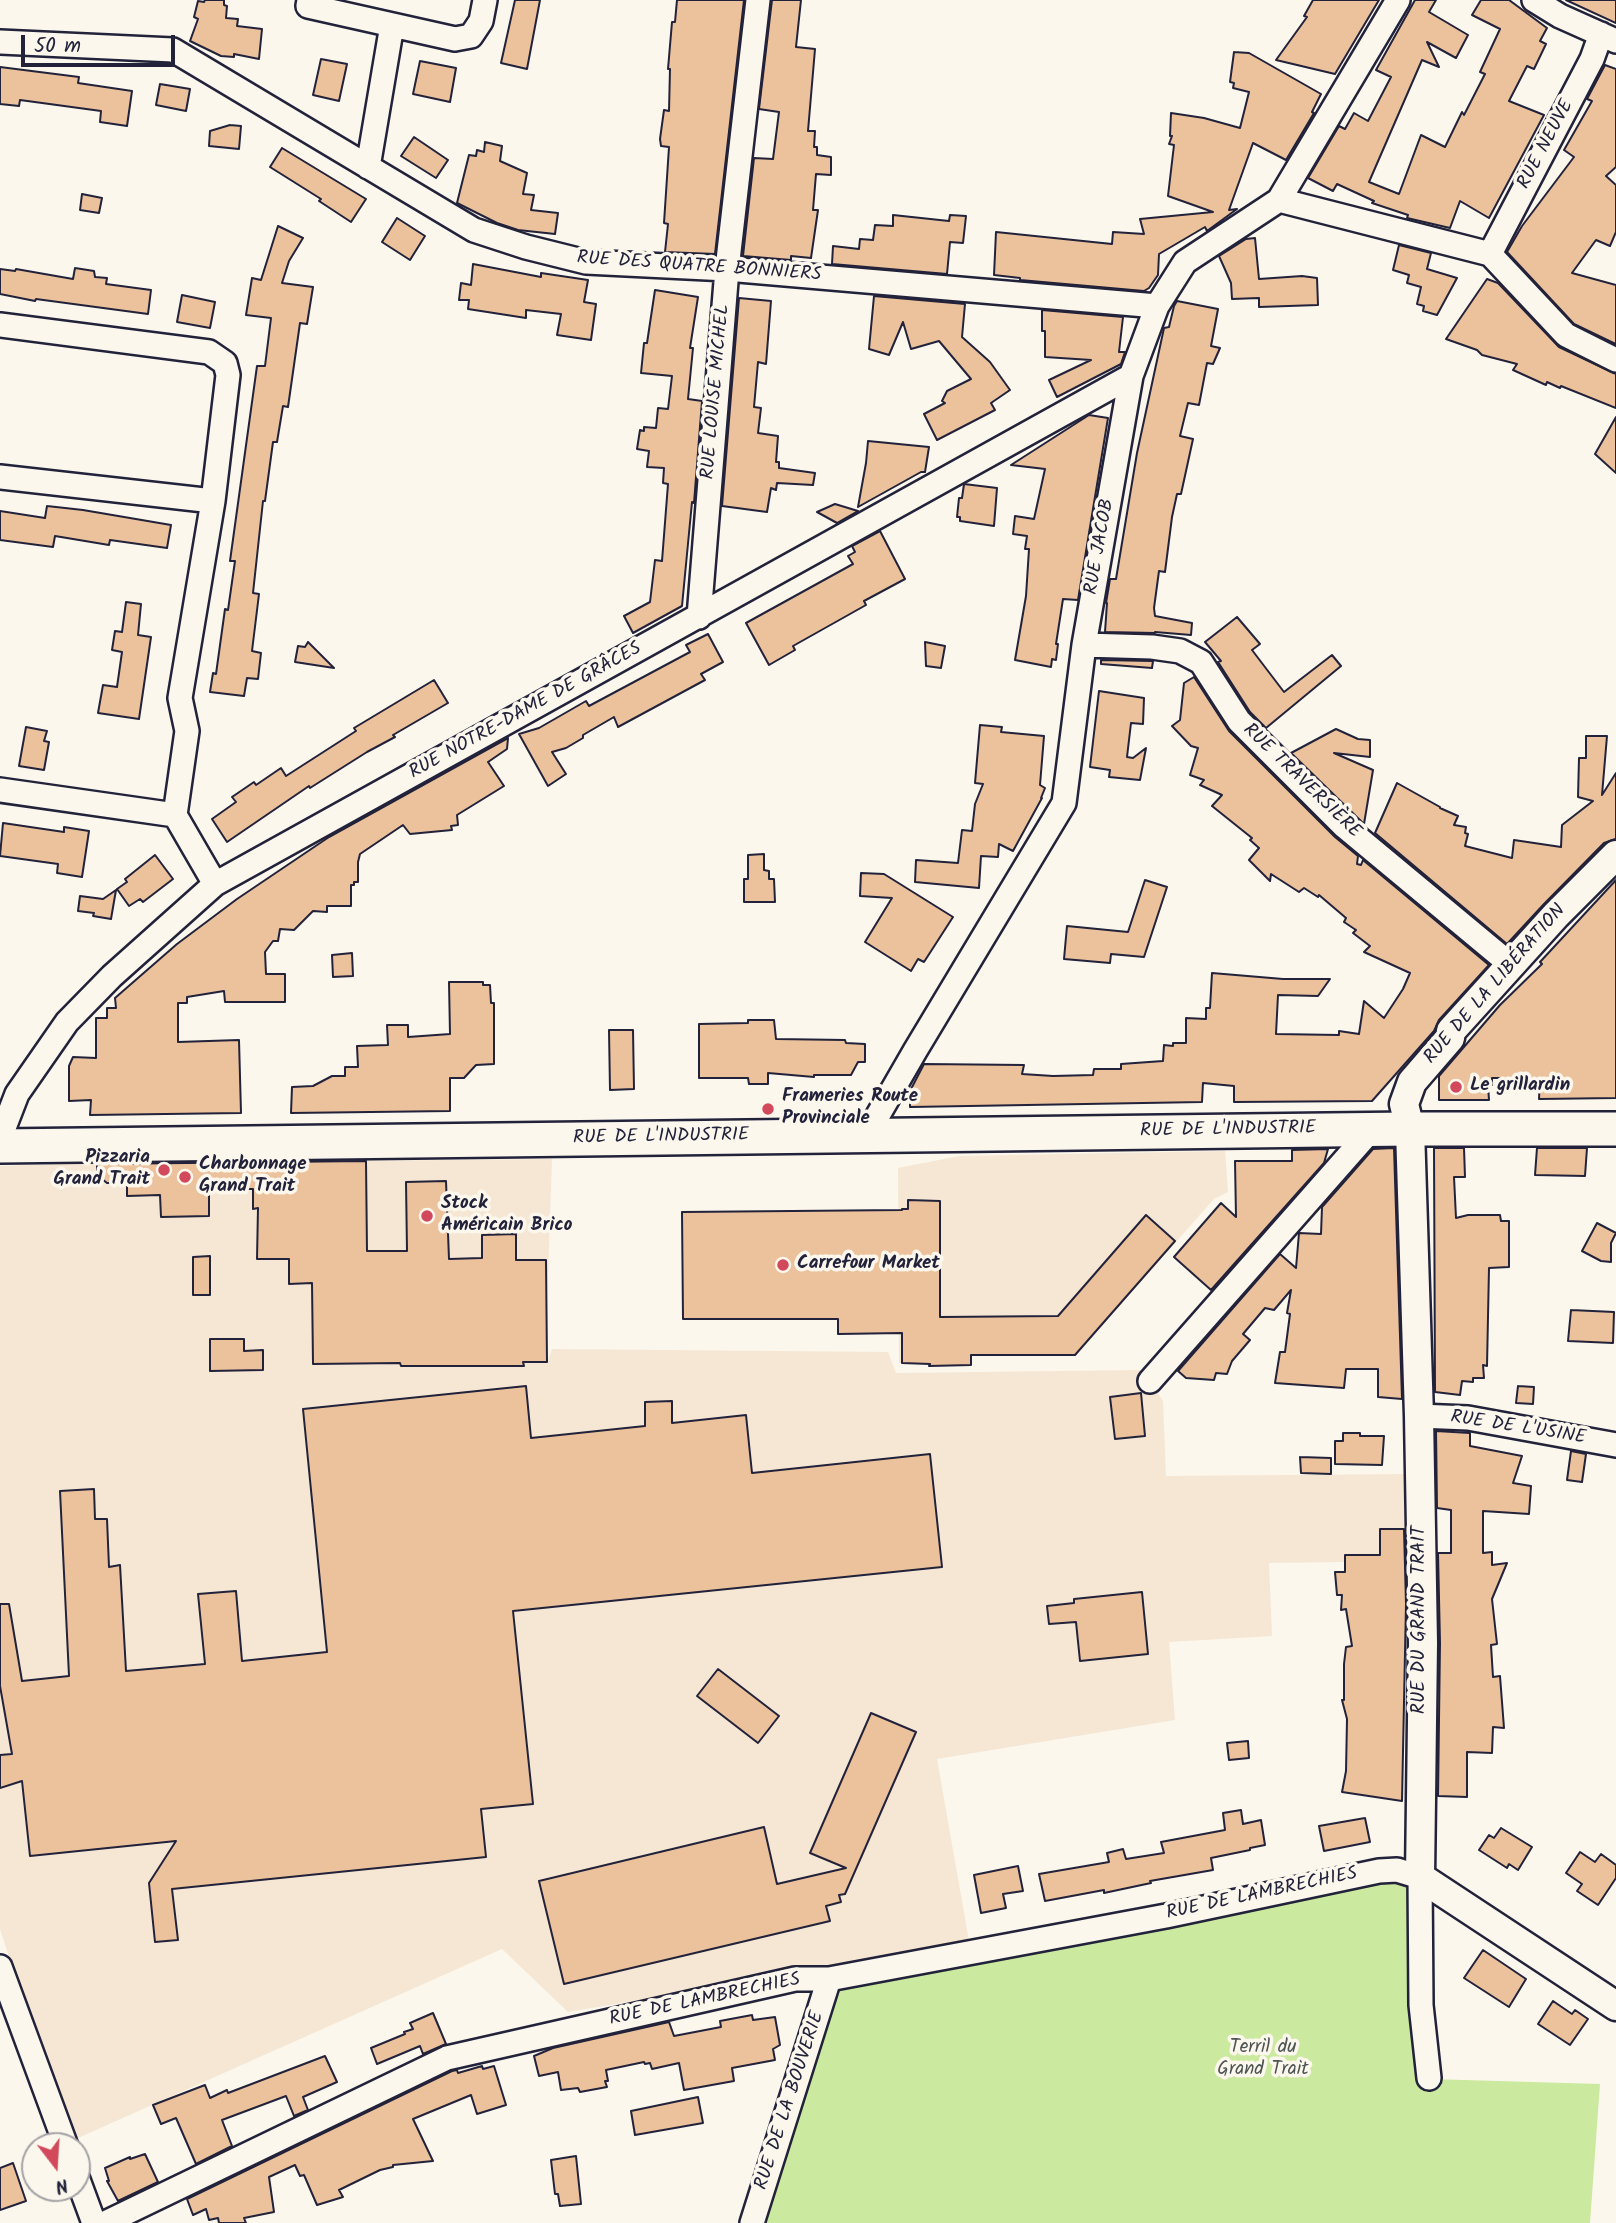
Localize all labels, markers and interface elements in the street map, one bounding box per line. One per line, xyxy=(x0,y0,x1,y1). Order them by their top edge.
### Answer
scale bar xyxy=(24,21,178,65)
text: 50 m xyxy=(34,30,81,63)
street label: RUE NEUVE xyxy=(1514,96,1580,194)
street label: RUE DES QUATRE BONNIERS xyxy=(576,248,822,288)
street label: RUE LOUISE MICHEL xyxy=(698,303,736,481)
street label: RUE JACOB xyxy=(1081,497,1121,597)
street label: RUE NOTRE-DAME DE GRÂCES xyxy=(406,638,646,786)
street label: RUE TRAVERSIÈRE xyxy=(1237,720,1365,844)
street label: RUE DE LA LIBÉRATION xyxy=(1420,900,1572,1070)
place label: Le grillardin xyxy=(1470,1076,1570,1098)
marker: Le grillardin xyxy=(1448,1079,1464,1095)
place label: Frameries Route Provinciale xyxy=(782,1087,918,1131)
marker: Frameries Route Provinciale xyxy=(760,1101,776,1117)
street label: RUE DE L'INDUSTRIE xyxy=(1140,1118,1316,1144)
street label: RUE DE L'INDUSTRIE xyxy=(573,1125,749,1151)
place label: Pizzaria Grand Trait xyxy=(54,1148,150,1192)
place label: Charbonnage Grand Trait xyxy=(199,1155,307,1199)
marker: Pizzaria Grand Trait xyxy=(156,1162,172,1178)
marker: Charbonnage Grand Trait xyxy=(177,1169,193,1185)
place label: Stock Américain Brico xyxy=(441,1194,572,1238)
marker: Stock Américain Brico xyxy=(419,1208,435,1224)
place label: Carrefour Market xyxy=(797,1254,940,1276)
marker: Carrefour Market xyxy=(775,1257,791,1273)
street label: RUE DE L'USINE xyxy=(1449,1407,1587,1451)
street label: RUE DU GRAND TRAIT xyxy=(1410,1526,1432,1714)
street label: RUE DE LAMBRECHIES xyxy=(1164,1864,1360,1926)
street label: RUE DE LAMBRECHIES xyxy=(607,1970,803,2032)
street label: RUE DE LA BOUVERIE xyxy=(751,2009,831,2193)
park label: Terril du Grand Trait xyxy=(1217,2038,1309,2082)
north arrow xyxy=(21,2132,91,2202)
text: N xyxy=(51,2169,72,2201)

